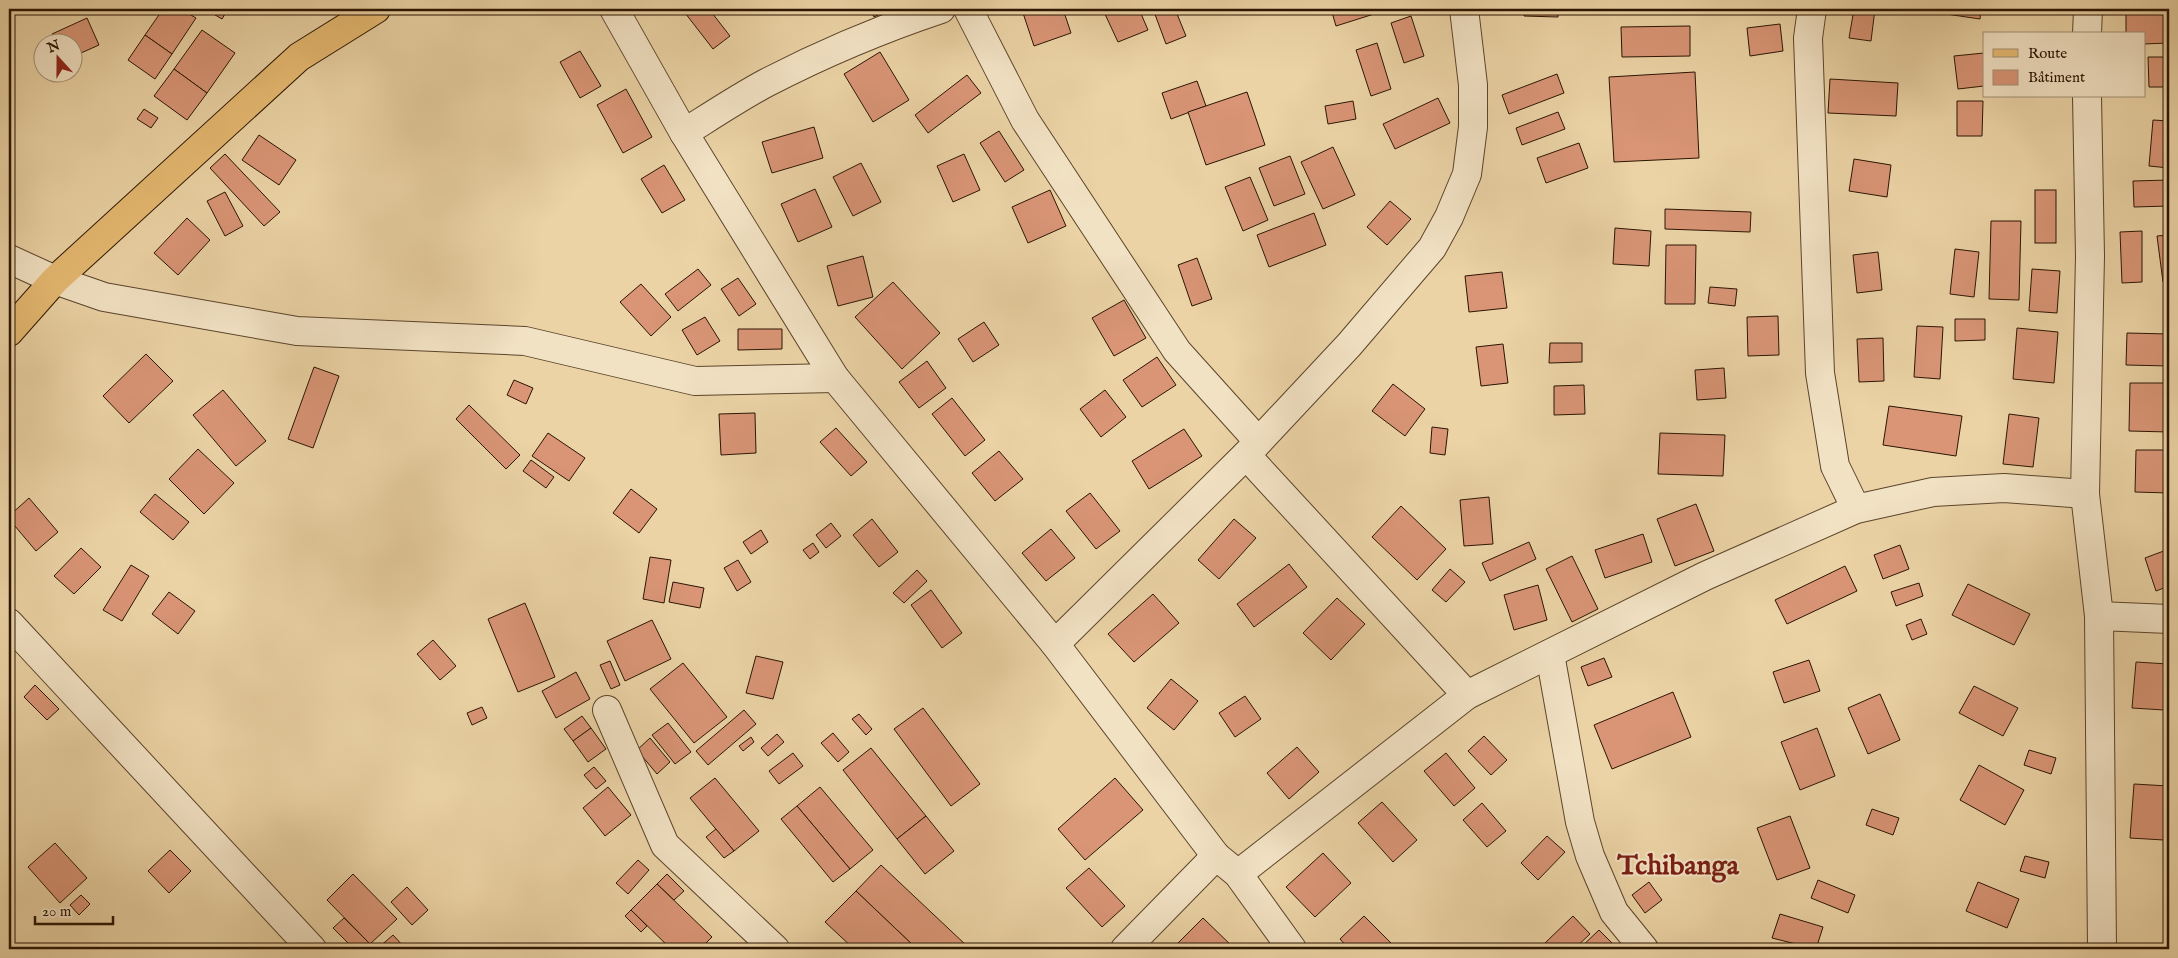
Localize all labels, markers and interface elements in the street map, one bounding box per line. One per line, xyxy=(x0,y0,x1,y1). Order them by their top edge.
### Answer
north arrow xyxy=(32,32,82,82)
legend xyxy=(1983,32,2146,98)
text: N xyxy=(44,36,63,58)
text: Route xyxy=(2028,44,2067,63)
text: Bâtiment xyxy=(2028,68,2085,87)
district label: Tchibanga xyxy=(1616,849,1740,884)
scale bar xyxy=(35,893,112,925)
text: 20 m xyxy=(42,902,72,921)

